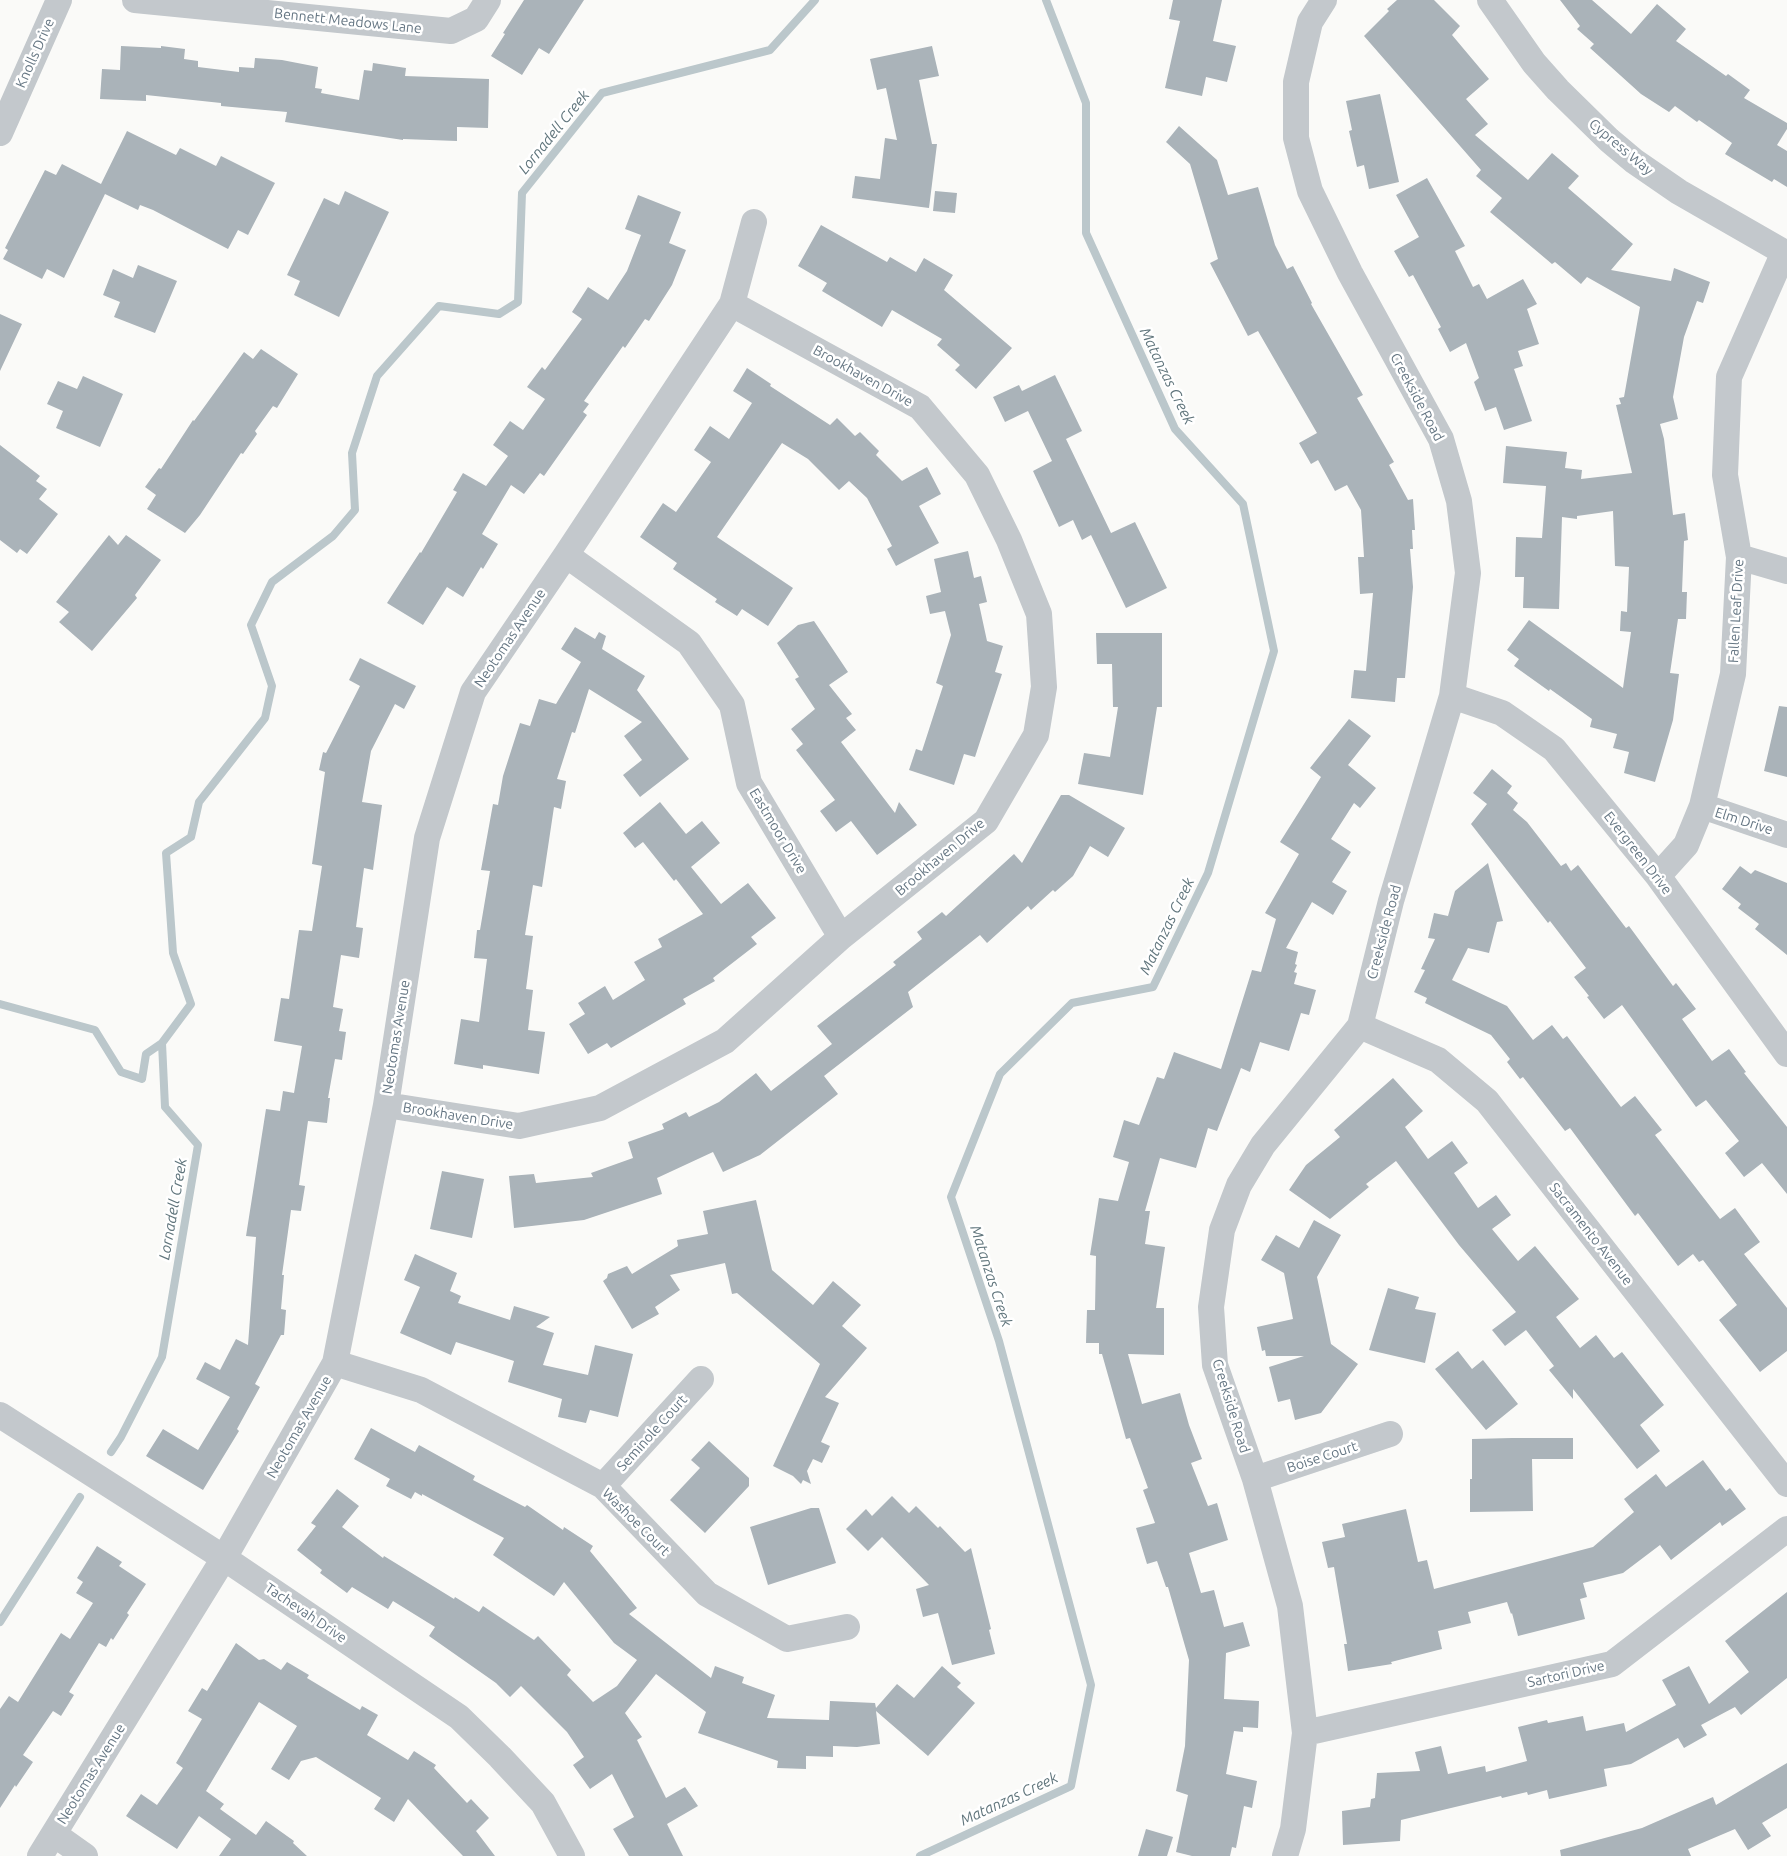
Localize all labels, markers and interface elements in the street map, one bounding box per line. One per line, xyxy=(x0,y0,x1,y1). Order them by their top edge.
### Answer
street label: Bennett Meadows Lane xyxy=(273,5,423,37)
street label: Knolls Drive xyxy=(12,16,58,90)
water label: Lornadell Creek xyxy=(515,86,593,178)
street label: Cypress Way xyxy=(1586,115,1656,179)
water label: Matanzas Creek xyxy=(1136,325,1198,427)
street label: Brookhaven Drive xyxy=(810,342,916,410)
street label: Creekside Road xyxy=(1387,350,1447,444)
street label: Fallen Leaf Drive xyxy=(1725,559,1747,663)
street label: Neotomas Avenue xyxy=(471,586,549,690)
street label: Eastmoor Drive xyxy=(746,785,810,877)
street label: Elm Drive xyxy=(1713,804,1775,838)
street label: Evergreen Drive xyxy=(1600,808,1676,898)
street label: Brookhaven Drive xyxy=(892,815,988,899)
water label: Matanzas Creek xyxy=(1136,875,1198,977)
street label: Creekside Road xyxy=(1363,883,1405,981)
street label: Neotomas Avenue xyxy=(379,979,413,1095)
street label: Brookhaven Drive xyxy=(402,1099,514,1133)
water label: Lornadell Creek xyxy=(155,1157,191,1261)
street label: Sacramento Avenue xyxy=(1546,1179,1636,1289)
water label: Matanzas Creek xyxy=(966,1223,1016,1329)
street label: Creekside Road xyxy=(1209,1357,1253,1455)
street label: Neotomas Avenue xyxy=(263,1373,335,1481)
street label: Seminole Court xyxy=(613,1391,691,1475)
street label: Boise Court xyxy=(1285,1438,1359,1476)
street label: Washoe Court xyxy=(599,1485,673,1559)
street label: Tachevah Drive xyxy=(262,1579,350,1647)
street label: Sartori Drive xyxy=(1526,1657,1606,1691)
street label: Neotomas Avenue xyxy=(53,1721,129,1827)
water label: Matanzas Creek xyxy=(957,1769,1061,1829)

